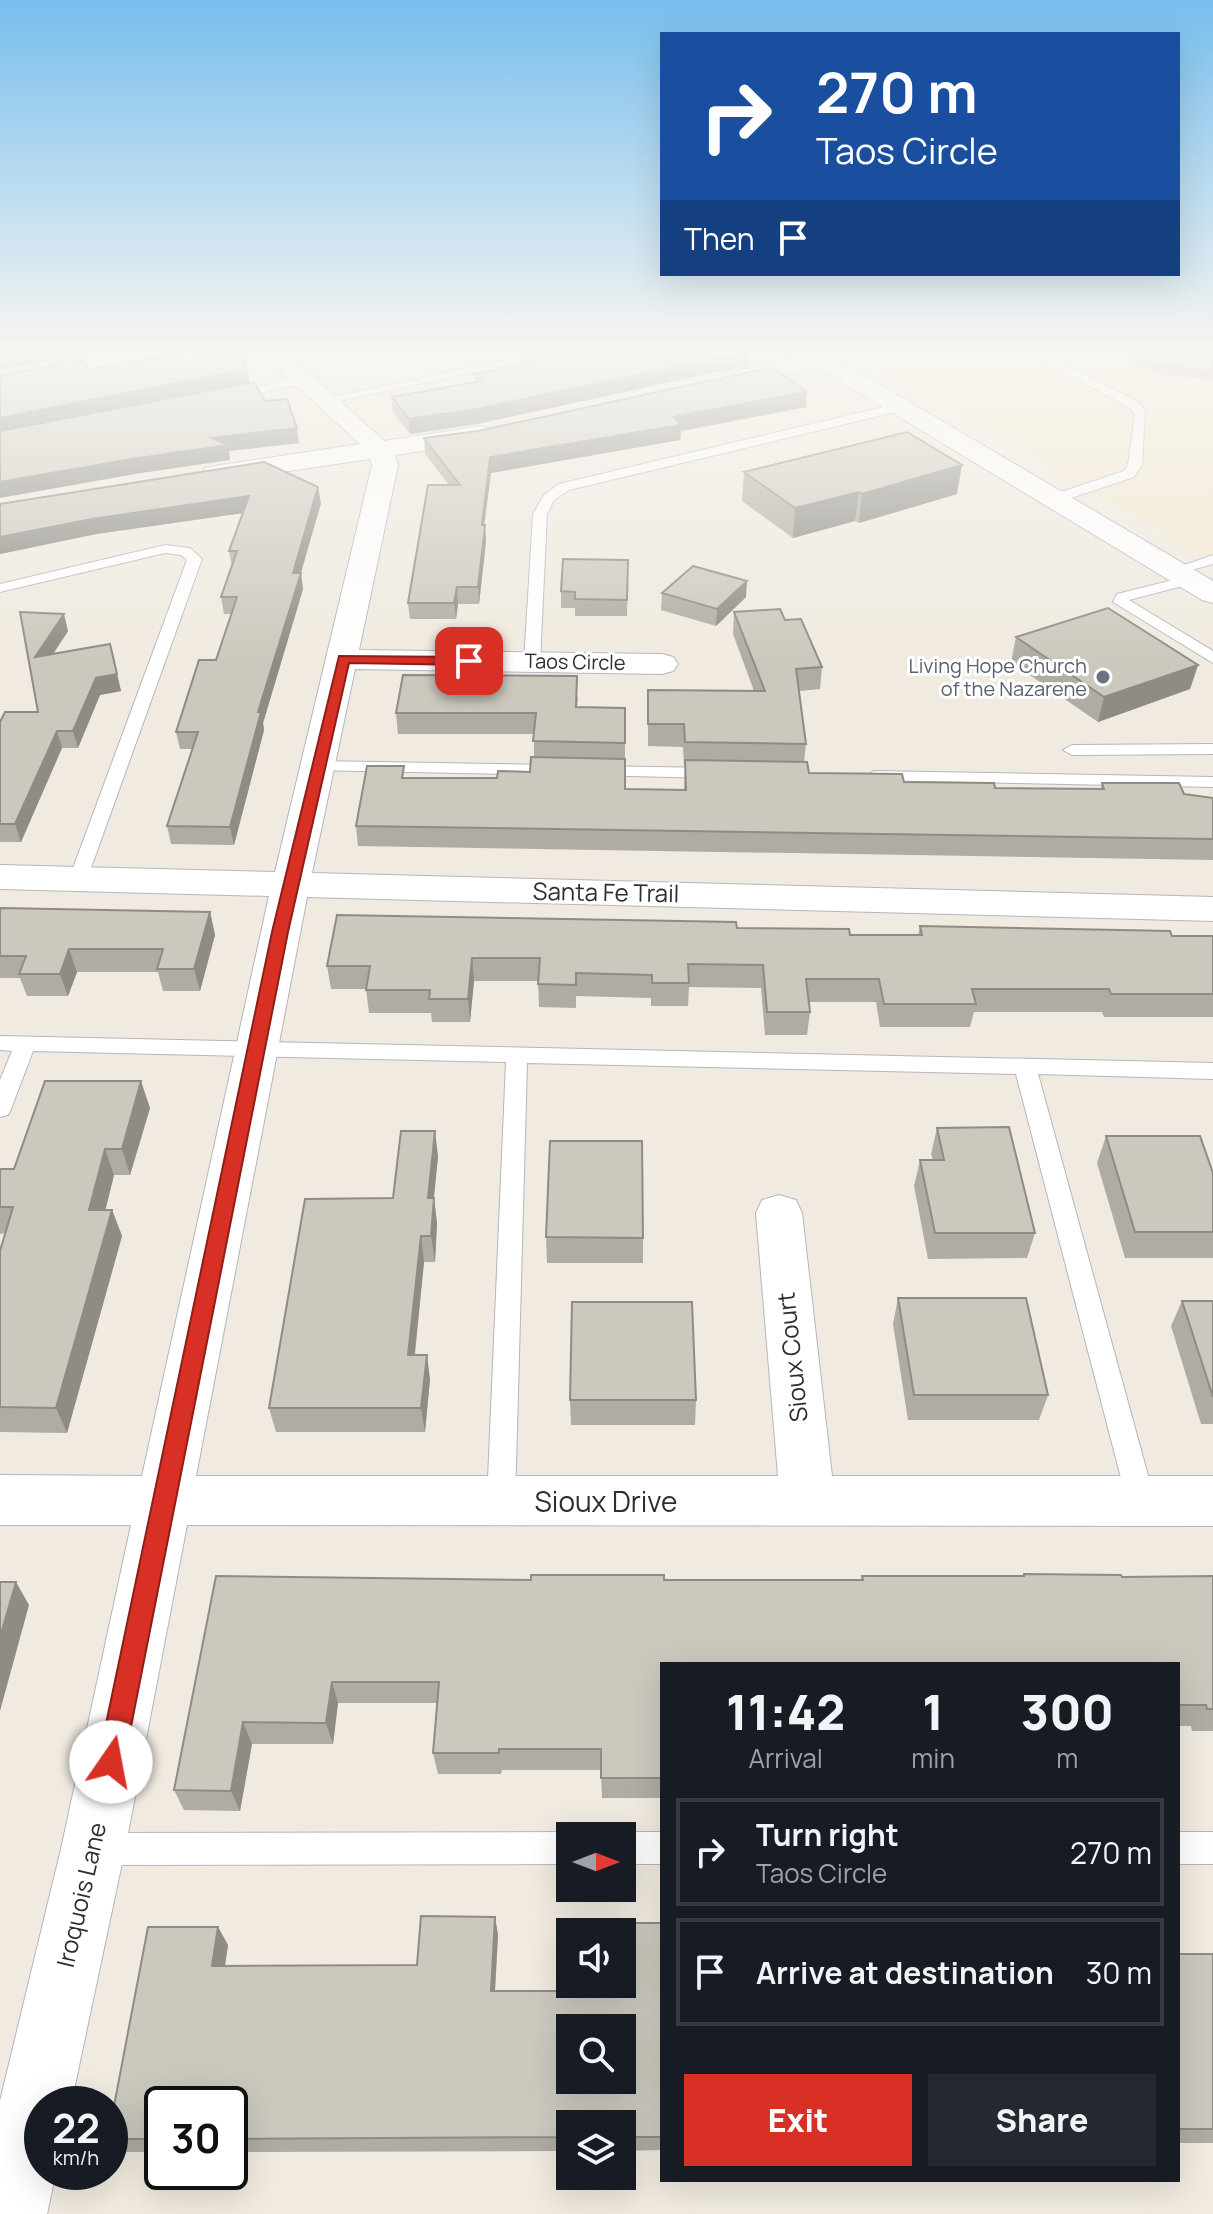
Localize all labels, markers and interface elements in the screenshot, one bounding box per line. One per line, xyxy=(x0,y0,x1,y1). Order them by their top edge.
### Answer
text: 270 m xyxy=(816,53,978,130)
icon: right xyxy=(684,64,788,168)
text: Taos Circle xyxy=(816,126,998,175)
icon: arrive xyxy=(771,216,815,260)
text: Then xyxy=(684,218,755,259)
pin xyxy=(435,627,503,695)
icon: arrive xyxy=(447,639,491,683)
street label: Taos Circle xyxy=(524,647,626,676)
place label: Living Hope Church of the Nazarene xyxy=(908,652,1087,702)
marker: Living Hope Church of the Nazarene xyxy=(1094,668,1112,686)
street label: Santa Fe Trail xyxy=(532,874,680,909)
street label: Sioux Court xyxy=(768,1291,815,1424)
street label: Sioux Drive xyxy=(535,1482,677,1520)
text: 11:42 xyxy=(726,1679,845,1744)
text: 1 xyxy=(922,1679,944,1744)
text: 300 xyxy=(1021,1679,1114,1744)
position arrow xyxy=(69,1720,153,1804)
text: Arrival xyxy=(749,1740,823,1776)
text: min xyxy=(911,1740,955,1776)
text: m xyxy=(1056,1740,1078,1776)
text: Turn right xyxy=(756,1814,899,1855)
street label: Iroquois Lane xyxy=(48,1819,113,1970)
north arrow xyxy=(556,1822,636,1902)
map controls xyxy=(556,1822,636,2190)
icon: right xyxy=(688,1830,732,1874)
text: 270 m xyxy=(1070,1832,1152,1873)
text: Taos Circle xyxy=(756,1855,887,1891)
button: sound xyxy=(556,1918,636,1998)
icon: arrive xyxy=(688,1950,732,1994)
text: Arrive at destination xyxy=(756,1952,1054,1993)
text: 30 m xyxy=(1086,1952,1152,1993)
button: search xyxy=(556,2014,636,2094)
button: Exit xyxy=(684,2074,912,2166)
button: Share xyxy=(928,2074,1156,2166)
speed limit sign: 30 xyxy=(144,2086,248,2190)
text: 22 xyxy=(52,2100,100,2155)
button: layers xyxy=(556,2110,636,2190)
text: km/h xyxy=(53,2144,99,2171)

